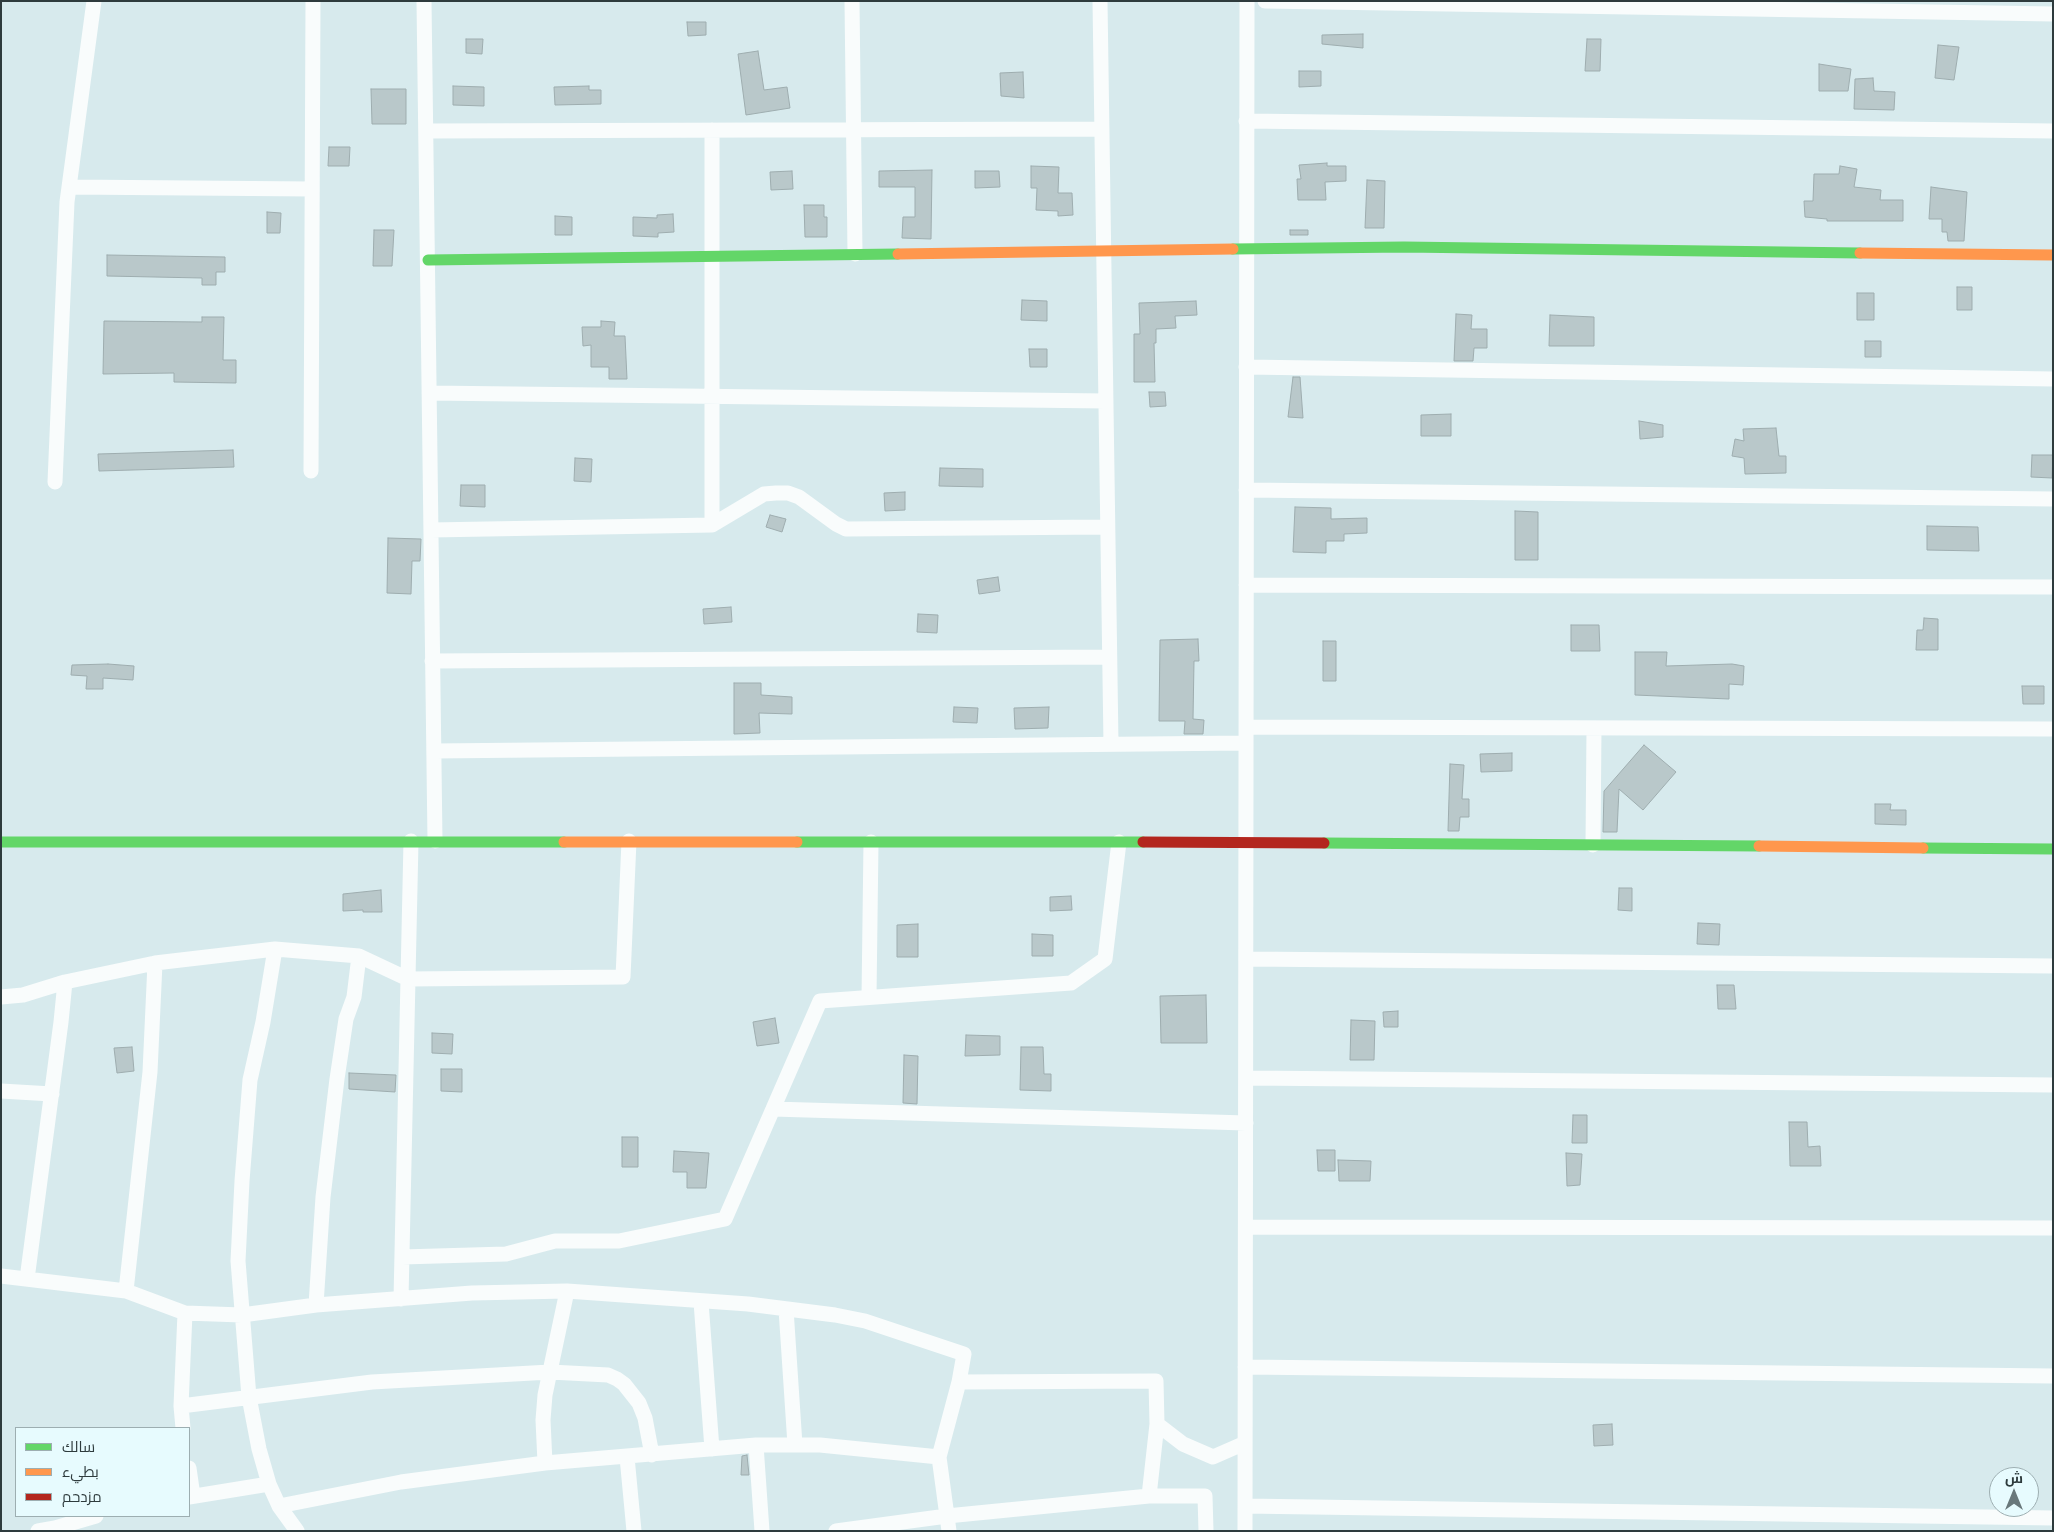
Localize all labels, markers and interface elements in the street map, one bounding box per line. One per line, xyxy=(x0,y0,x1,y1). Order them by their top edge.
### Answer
legend xyxy=(15,1427,190,1517)
text: سالك xyxy=(62,1437,95,1456)
text: بطيء xyxy=(62,1462,99,1481)
north arrow xyxy=(1989,1467,2039,1517)
text: ش xyxy=(2005,1469,2023,1487)
text: مزدحم xyxy=(62,1487,102,1506)

